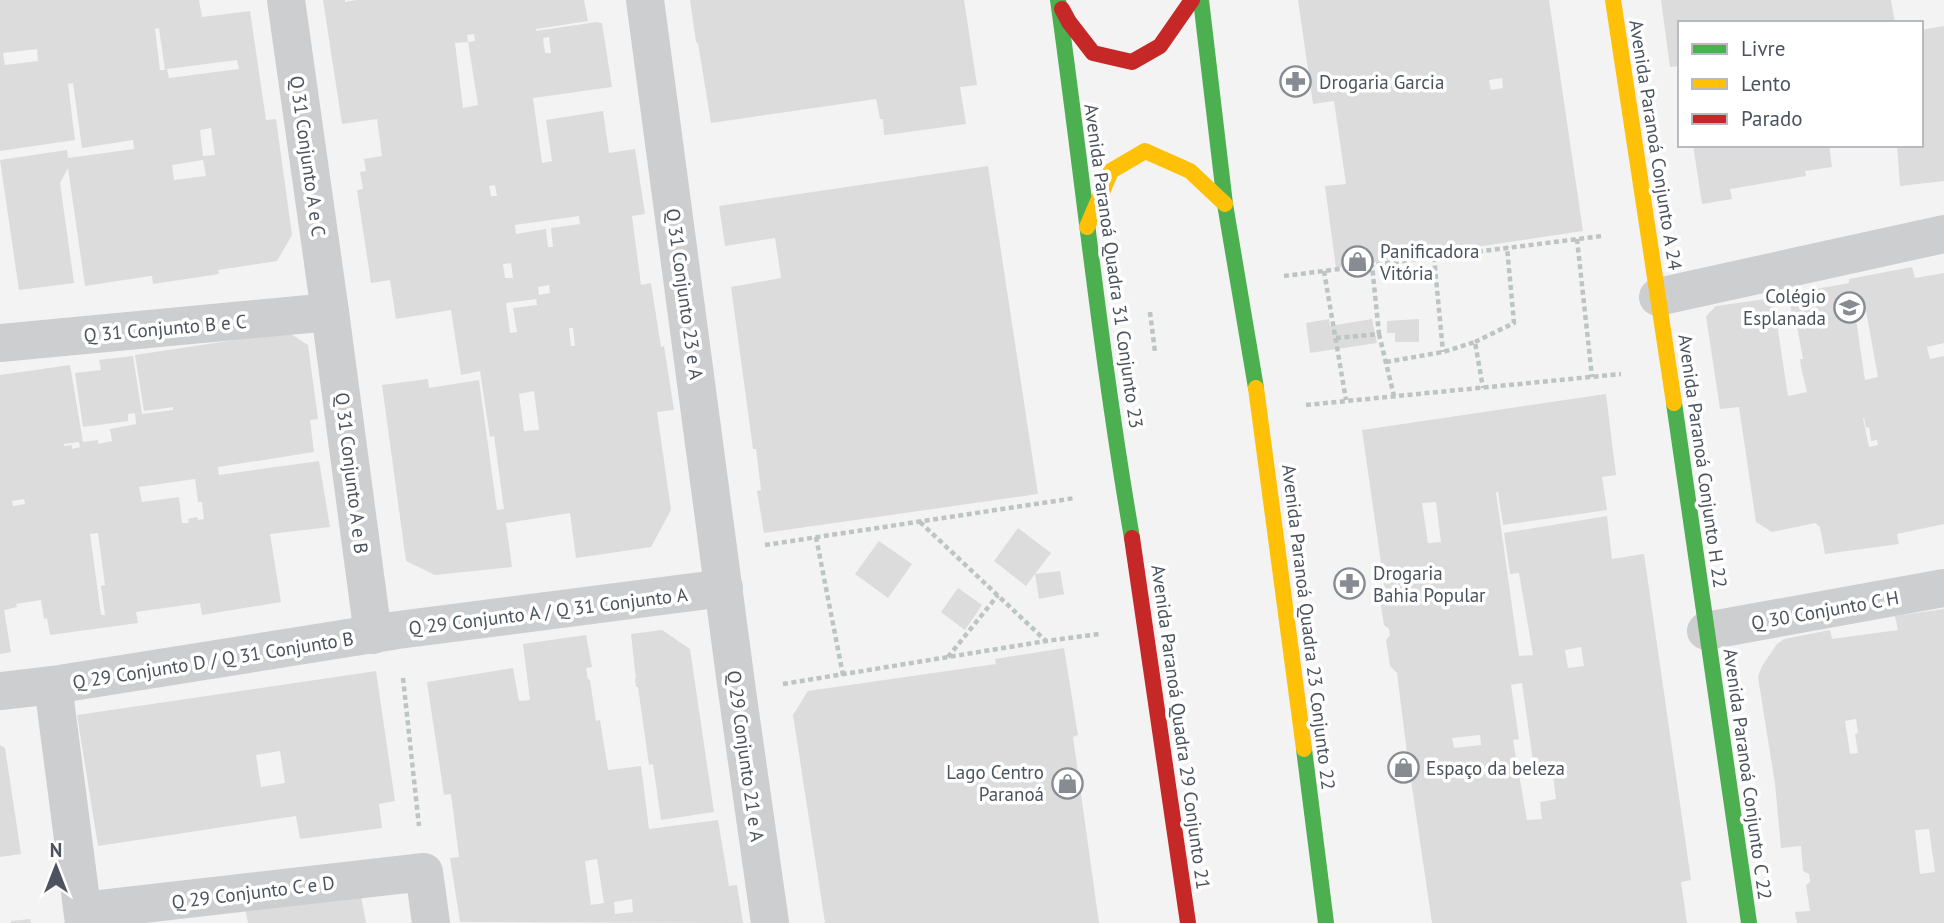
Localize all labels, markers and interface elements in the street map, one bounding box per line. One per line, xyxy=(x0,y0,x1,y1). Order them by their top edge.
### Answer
street label: Avenida Paranoá Conjunto A 24 xyxy=(1624,18,1688,272)
legend xyxy=(1678,21,1923,147)
text: Livre xyxy=(1741,35,1785,62)
pharmacy icon: Drogaria Garcia xyxy=(1279,65,1313,99)
place label: Drogaria Garcia xyxy=(1319,70,1444,94)
text: Lento xyxy=(1741,70,1791,97)
street label: Q 31 Conjunto A e C xyxy=(285,74,331,238)
street label: Avenida Paranoá Quadra 31 Conjunto 23 xyxy=(1079,102,1149,430)
text: Parado xyxy=(1741,105,1803,132)
street label: Q 31 Conjunto 23 e A xyxy=(661,207,709,381)
place label: Panificadora Vitória xyxy=(1379,239,1479,285)
shop icon: Panificadora Vitória xyxy=(1340,245,1374,279)
place label: Colégio Esplanada xyxy=(1743,284,1826,330)
school or university icon: Colégio Esplanada xyxy=(1832,290,1866,324)
street label: Q 31 Conjunto B e C xyxy=(82,309,248,347)
street label: Avenida Paranoá Conjunto H 22 xyxy=(1673,333,1733,589)
street label: Q 31 Conjunto A e B xyxy=(330,391,374,555)
street label: Avenida Paranoá Quadra 23 Conjunto 22 xyxy=(1277,463,1341,791)
place label: Drogaria Bahia Popular xyxy=(1373,561,1486,607)
street label: Avenida Paranoá Quadra 29 Conjunto 21 xyxy=(1146,563,1216,891)
pharmacy icon: Drogaria Bahia Popular xyxy=(1333,567,1367,601)
street label: Q 29 Conjunto A / Q 31 Conjunto A xyxy=(407,582,689,640)
street label: Q 30 Conjunto C H xyxy=(1749,585,1901,635)
street label: Q 29 Conjunto D / Q 31 Conjunto B xyxy=(71,626,355,694)
street label: Avenida Paranoá Conjunto C 22 xyxy=(1718,647,1778,901)
street label: Q 29 Conjunto 21 e A xyxy=(722,669,770,843)
shop icon: Espaço da beleza xyxy=(1386,751,1420,785)
place label: Espaço da beleza xyxy=(1426,756,1565,780)
place label: Lago Centro Paranoá xyxy=(946,760,1044,806)
shop icon: Lago Centro Paranoá xyxy=(1050,766,1084,800)
north arrow xyxy=(21,832,91,902)
text: N xyxy=(50,838,62,862)
street label: Q 29 Conjunto C e D xyxy=(170,870,336,914)

